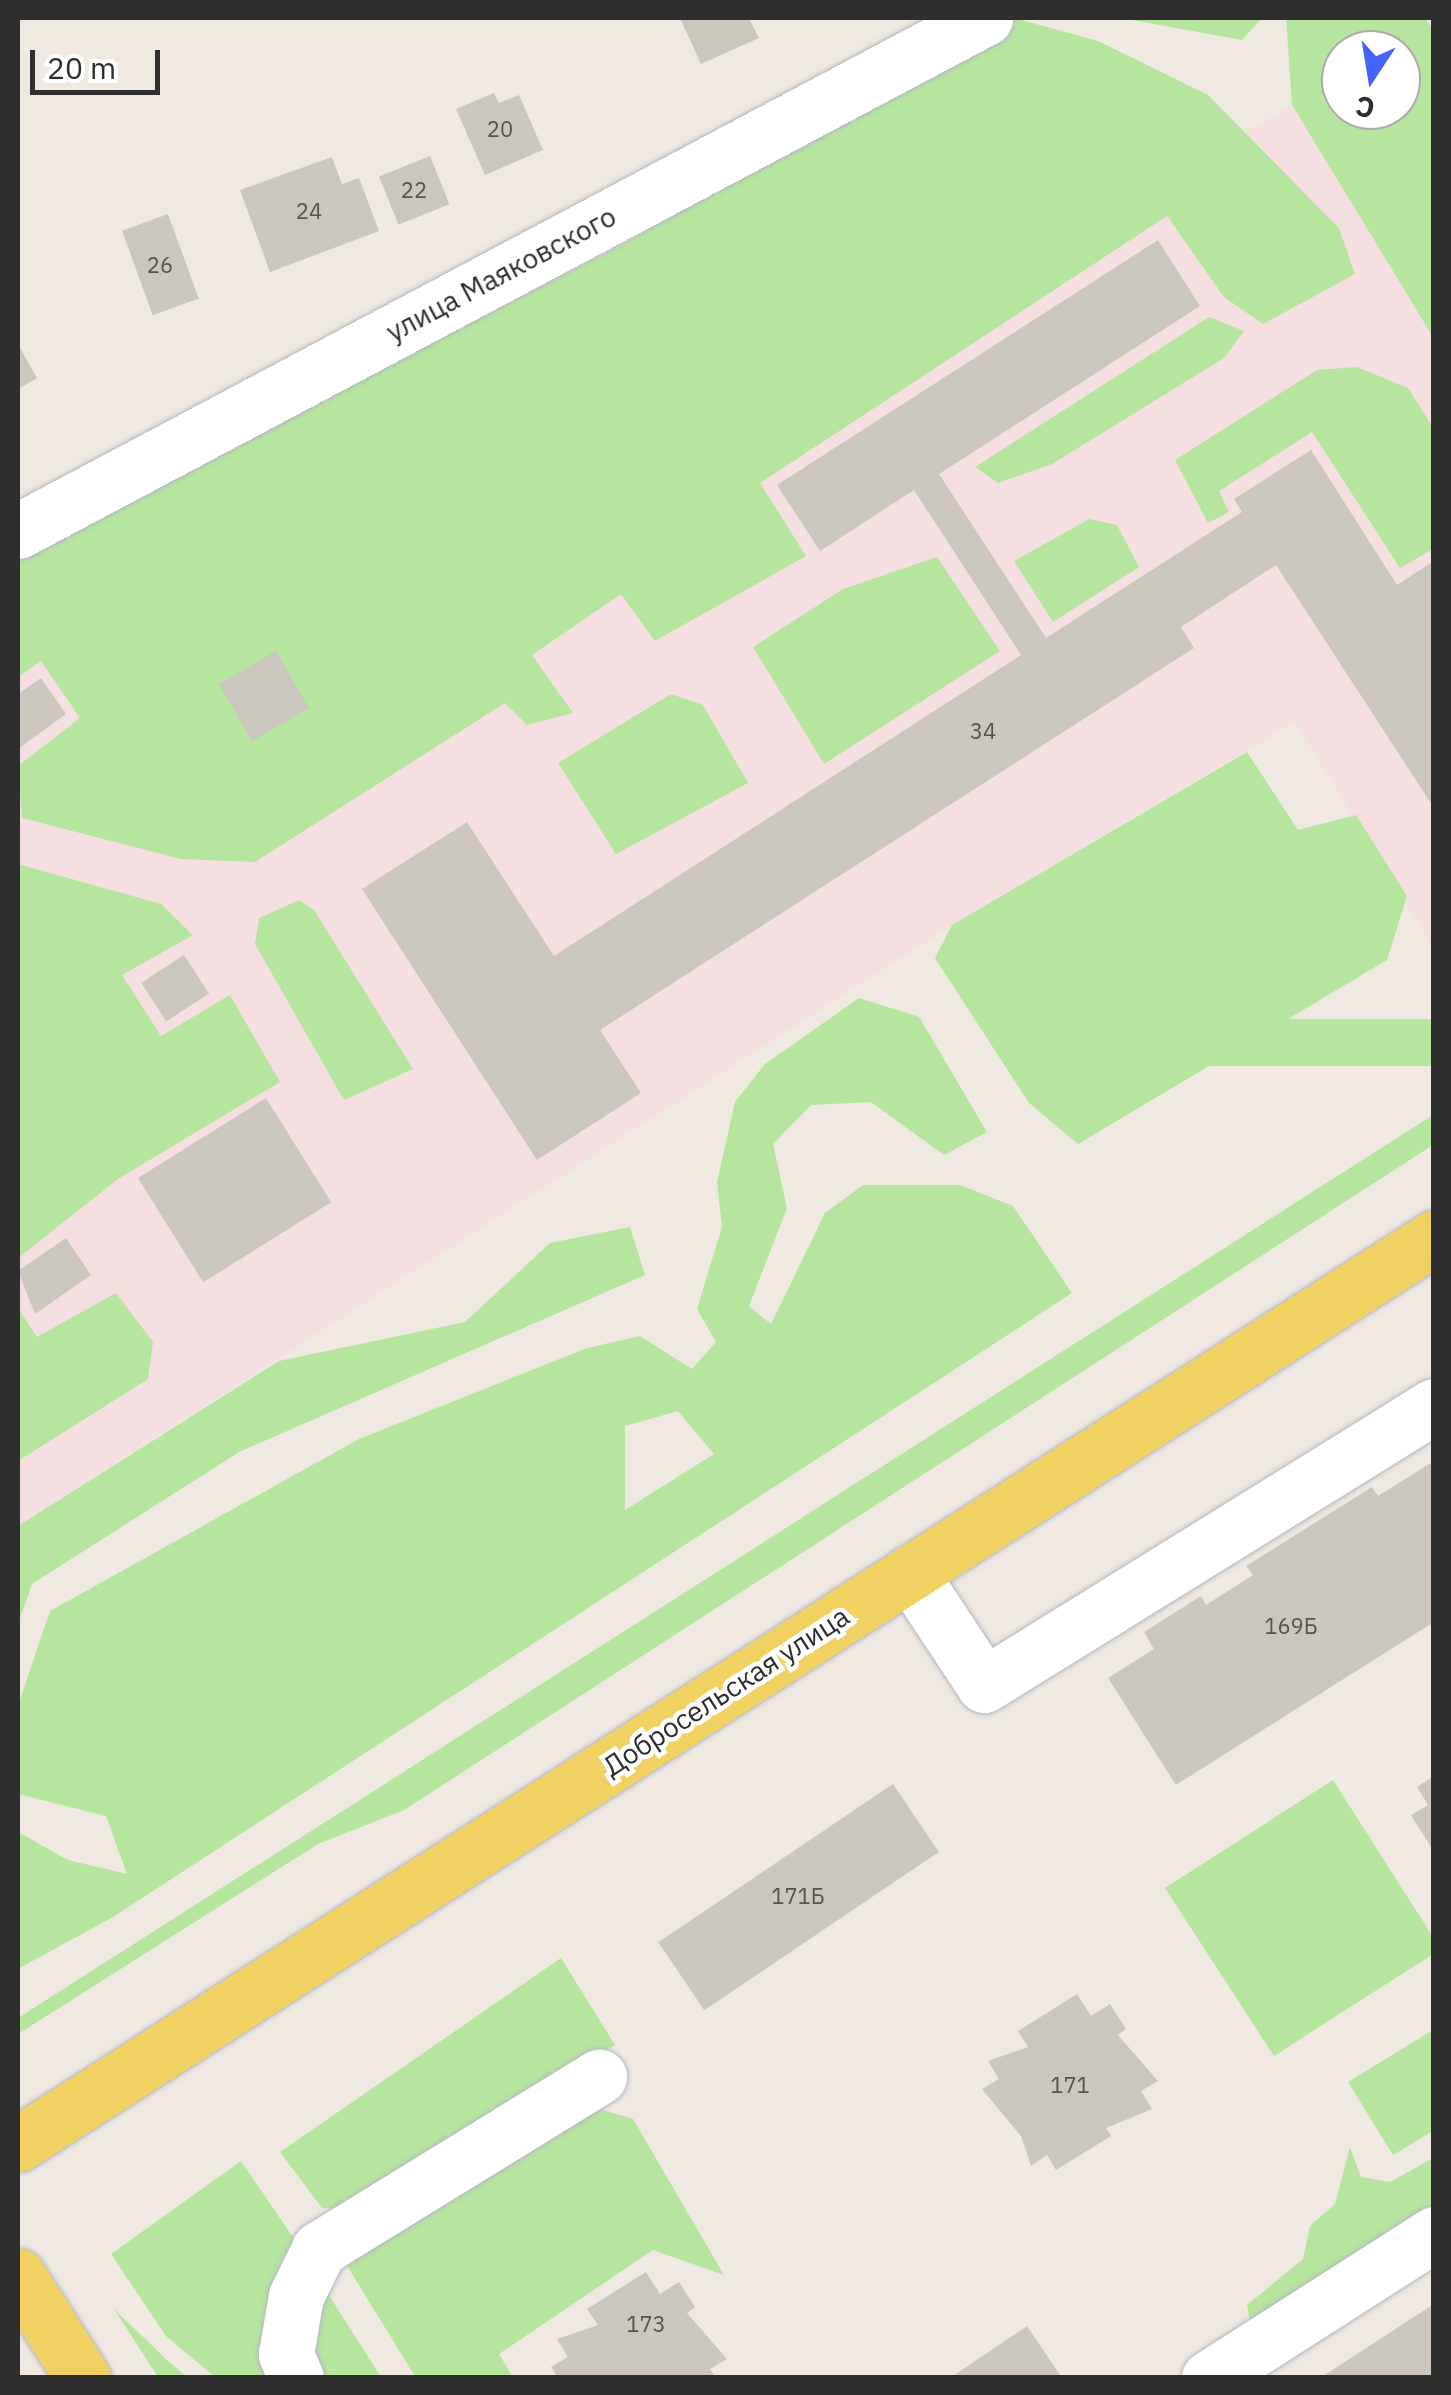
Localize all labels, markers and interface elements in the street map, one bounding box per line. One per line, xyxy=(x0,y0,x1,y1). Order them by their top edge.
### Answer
scale bar xyxy=(35,30,165,92)
north arrow xyxy=(1321,30,1421,130)
text: 20 m xyxy=(47,48,116,87)
text: С xyxy=(1352,88,1378,128)
house number: 20 xyxy=(487,116,513,142)
house number: 22 xyxy=(401,177,427,203)
house number: 24 xyxy=(296,198,322,224)
street label: улица Маяковского xyxy=(380,199,622,349)
house number: 26 xyxy=(147,252,173,278)
house number: 34 xyxy=(970,718,996,744)
street label: Добросельская улица xyxy=(597,1599,855,1783)
house number: 169Б xyxy=(1264,1613,1318,1639)
house number: 171Б xyxy=(771,1883,825,1909)
house number: 171 xyxy=(1050,2072,1090,2098)
house number: 173 xyxy=(626,2311,666,2337)

